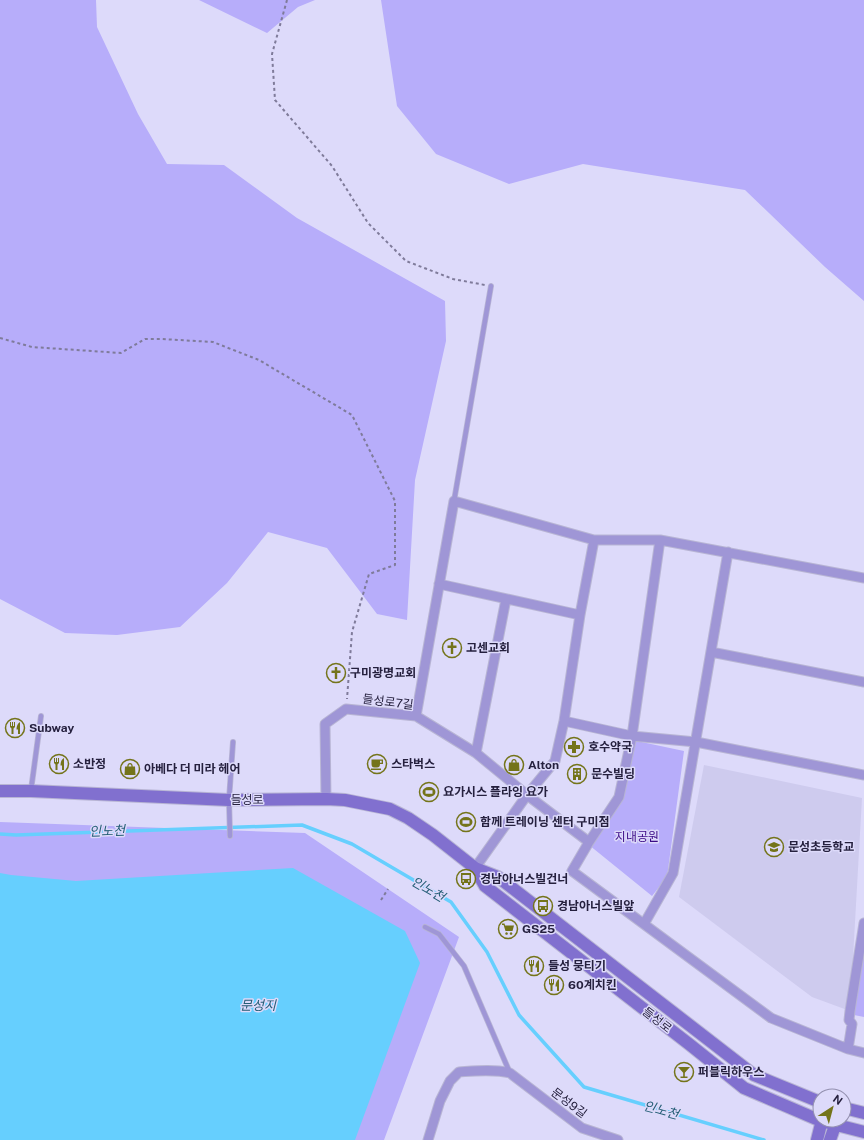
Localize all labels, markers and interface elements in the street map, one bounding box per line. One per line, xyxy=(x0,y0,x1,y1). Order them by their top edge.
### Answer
church icon: 고센교회 xyxy=(441,637,463,659)
place label: 고센교회 xyxy=(466,641,510,655)
church icon: 구미광명교회 xyxy=(325,662,347,684)
place label: 구미광명교회 xyxy=(350,666,416,680)
street label: 들성로7길 xyxy=(362,692,414,712)
restaurant icon: Subway xyxy=(4,717,26,739)
place label: Subway xyxy=(29,721,74,735)
pharmacy icon: 호수약국 xyxy=(563,736,585,758)
place label: 호수약국 xyxy=(588,740,632,754)
restaurant icon: 소반정 xyxy=(48,753,70,775)
cafe icon: 스타벅스 xyxy=(366,753,388,775)
shop icon: Alton xyxy=(503,754,525,776)
place label: 소반정 xyxy=(73,757,106,771)
place label: 스타벅스 xyxy=(391,757,435,771)
shop icon: 아베다 더 미라 헤어 xyxy=(119,758,141,780)
place label: Alton xyxy=(528,758,559,772)
place label: 아베다 더 미라 헤어 xyxy=(144,762,240,776)
building icon: 문수빌딩 xyxy=(566,763,588,785)
place label: 문수빌딩 xyxy=(591,767,635,781)
sports icon: 요가시스 플라잉 요가 xyxy=(418,781,440,803)
place label: 요가시스 플라잉 요가 xyxy=(443,785,548,799)
street label: 들성로 xyxy=(230,793,264,807)
sports icon: 함께 트레이닝 센터 구미점 xyxy=(455,811,477,833)
place label: 함께 트레이닝 센터 구미점 xyxy=(480,815,610,829)
water label: 인노천 xyxy=(89,823,126,839)
park label: 지내공원 xyxy=(615,830,659,844)
school or university icon: 문성초등학교 xyxy=(763,836,785,858)
place label: 문성초등학교 xyxy=(788,840,854,854)
bus stop icon: 경남아너스빌건너 xyxy=(455,868,477,890)
place label: 경남아너스빌건너 xyxy=(480,872,568,886)
water label: 인노천 xyxy=(409,874,448,905)
bus stop icon: 경남아너스빌앞 xyxy=(532,895,554,917)
place label: 경남아너스빌앞 xyxy=(557,899,634,913)
supermarket icon: GS25 xyxy=(497,918,519,940)
place label: GS25 xyxy=(522,922,555,936)
restaurant icon: 들성 뭉티기 xyxy=(523,955,545,977)
place label: 들성 뭉티기 xyxy=(548,959,606,973)
restaurant icon: 60계치킨 xyxy=(543,974,565,996)
place label: 60계치킨 xyxy=(568,978,617,992)
water label: 문성지 xyxy=(240,998,277,1013)
street label: 들성로 xyxy=(640,1004,674,1036)
bar icon: 퍼블릭하우스 xyxy=(673,1061,695,1083)
place label: 퍼블릭하우스 xyxy=(698,1065,764,1079)
street label: 문성9길 xyxy=(549,1085,589,1121)
north arrow xyxy=(812,1088,852,1128)
text: N xyxy=(831,1093,845,1107)
water label: 인노천 xyxy=(642,1098,681,1122)

